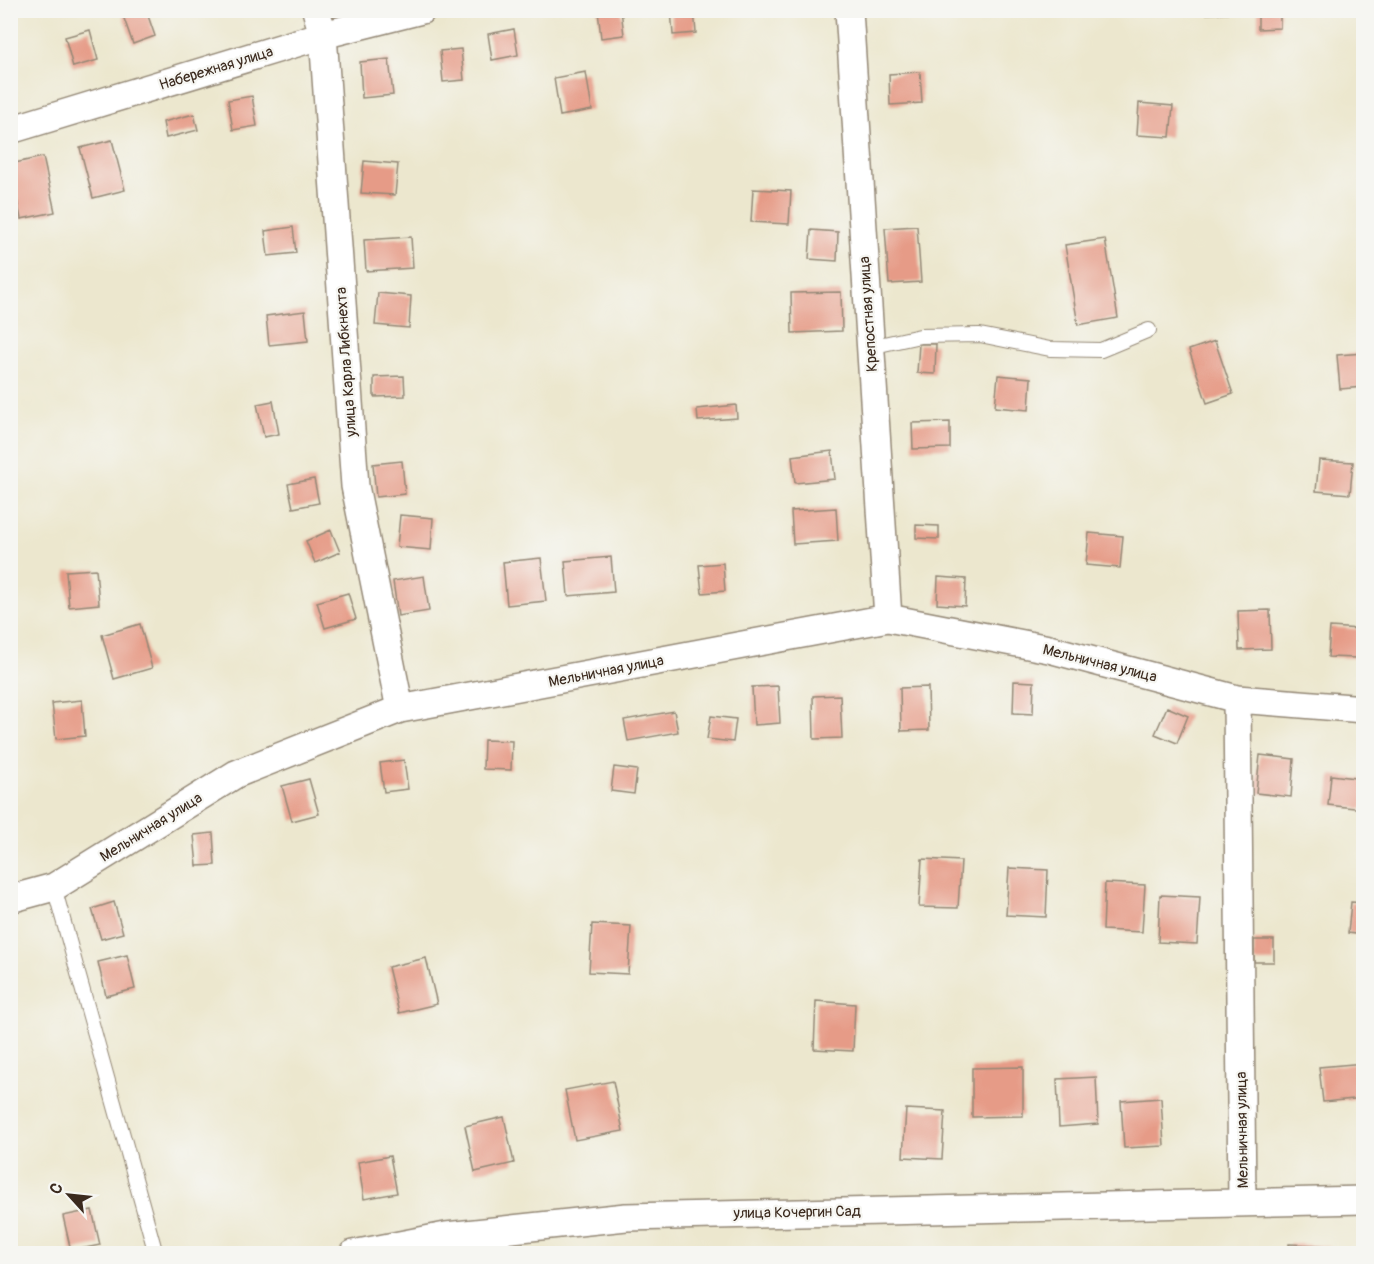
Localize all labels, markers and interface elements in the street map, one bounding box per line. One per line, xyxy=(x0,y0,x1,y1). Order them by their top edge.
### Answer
street label: Набережная улица xyxy=(157,42,275,95)
street label: Крепостная улица xyxy=(855,256,882,372)
street label: улица Карла Либкнехта xyxy=(332,286,361,439)
street label: Мельничная улица xyxy=(1041,640,1159,687)
street label: Мельничная улица xyxy=(547,651,665,692)
street label: Мельничная улица xyxy=(97,788,206,866)
street label: Мельничная улица xyxy=(1232,1071,1253,1189)
north arrow xyxy=(39,1165,99,1225)
text: С xyxy=(45,1180,68,1198)
street label: улица Кочергин Сад xyxy=(732,1202,861,1223)

